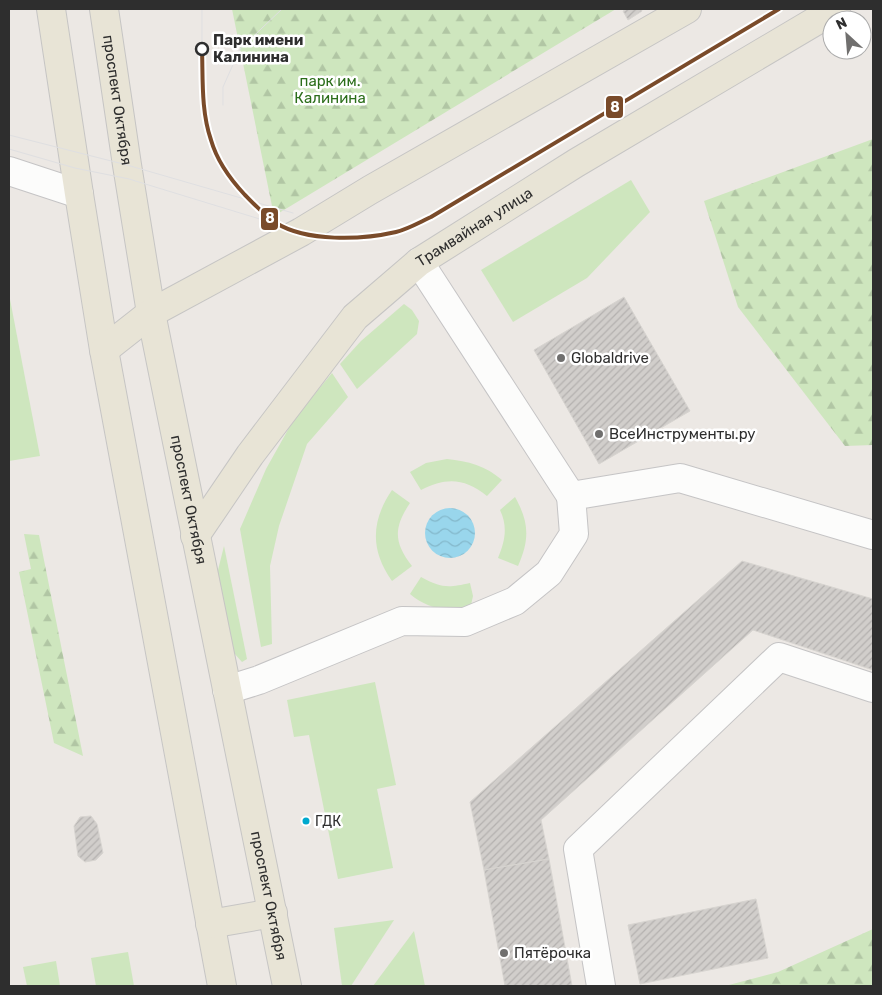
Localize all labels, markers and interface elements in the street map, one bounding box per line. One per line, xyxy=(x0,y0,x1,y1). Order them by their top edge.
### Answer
north arrow xyxy=(822,10,872,60)
text: N xyxy=(833,14,850,34)
place label: Парк имени Калинина xyxy=(213,31,303,66)
street label: проспект Октября xyxy=(99,34,136,166)
marker: Парк имени Калинина xyxy=(195,42,209,56)
park label: парк им. Калинина xyxy=(294,72,366,107)
line badge: 8 xyxy=(605,95,624,119)
text: 8 xyxy=(610,99,620,116)
street label: Трамвайная улица xyxy=(413,184,536,271)
line badge: 8 xyxy=(260,207,279,231)
text: 8 xyxy=(265,210,275,227)
place label: Globaldrive xyxy=(571,349,649,367)
marker: Globaldrive xyxy=(555,352,567,364)
place label: ВсеИнструменты.ру xyxy=(609,425,756,443)
marker: ВсеИнструменты.ру xyxy=(593,428,605,440)
street label: проспект Октября xyxy=(167,433,211,566)
place label: ГДК xyxy=(315,813,341,830)
marker: ГДК xyxy=(301,816,311,826)
street label: проспект Октября xyxy=(247,829,291,962)
place label: Пятёрочка xyxy=(514,944,591,962)
marker: Пятёрочка xyxy=(498,947,510,959)

